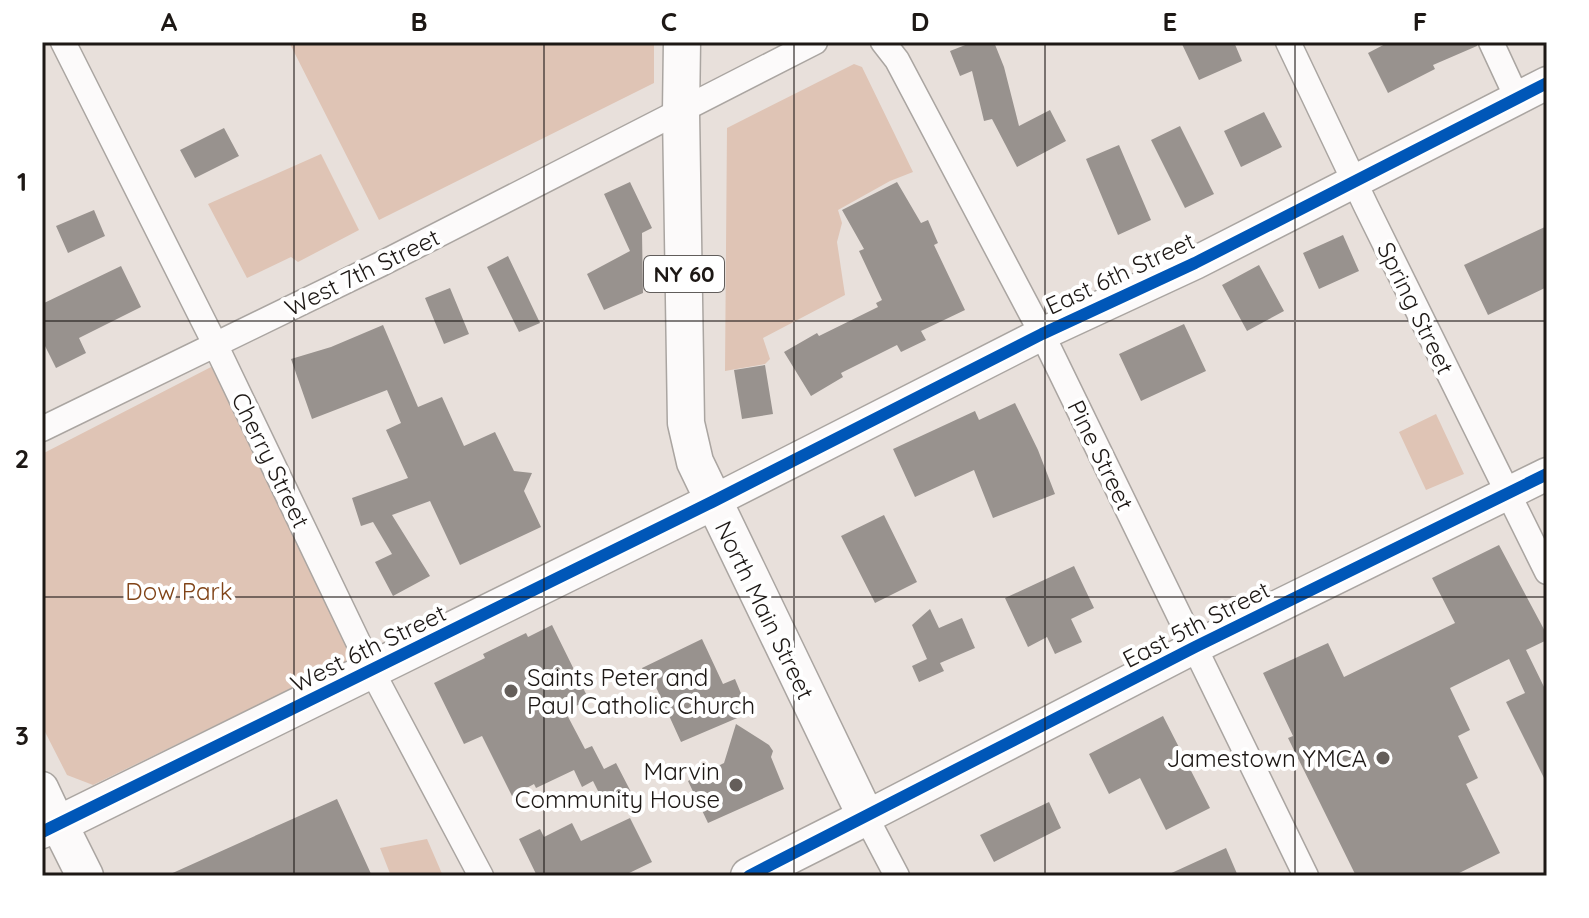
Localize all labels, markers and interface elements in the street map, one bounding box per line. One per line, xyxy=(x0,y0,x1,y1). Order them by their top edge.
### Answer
text: A xyxy=(161,5,178,38)
text: B xyxy=(410,5,428,38)
text: C xyxy=(661,5,677,38)
text: D xyxy=(911,5,929,38)
text: E xyxy=(1163,5,1177,38)
text: F xyxy=(1413,5,1427,38)
text: 1 xyxy=(17,165,27,198)
street label: West 7th Street xyxy=(280,222,444,322)
street label: East 6th Street xyxy=(1041,225,1199,321)
street label: Spring Street xyxy=(1371,237,1461,379)
road number: NY 60 xyxy=(644,256,724,292)
street label: Cherry Street xyxy=(225,387,317,533)
street label: Pine Street xyxy=(1061,395,1141,515)
text: 2 xyxy=(15,442,29,475)
street label: North Main Street xyxy=(709,516,821,704)
street label: East 5th Street xyxy=(1117,574,1275,674)
park label: Dow Park xyxy=(125,576,233,606)
street label: West 6th Street xyxy=(285,597,451,699)
place label: Saints Peter and Paul Catholic Church xyxy=(527,662,755,720)
marker: Saints Peter and Paul Catholic Church xyxy=(502,682,520,700)
text: 3 xyxy=(15,719,29,752)
place label: Jamestown YMCA xyxy=(1167,743,1367,773)
marker: Jamestown YMCA xyxy=(1374,749,1392,767)
place label: Marvin Community House xyxy=(515,756,720,814)
marker: Marvin Community House xyxy=(727,776,745,794)

